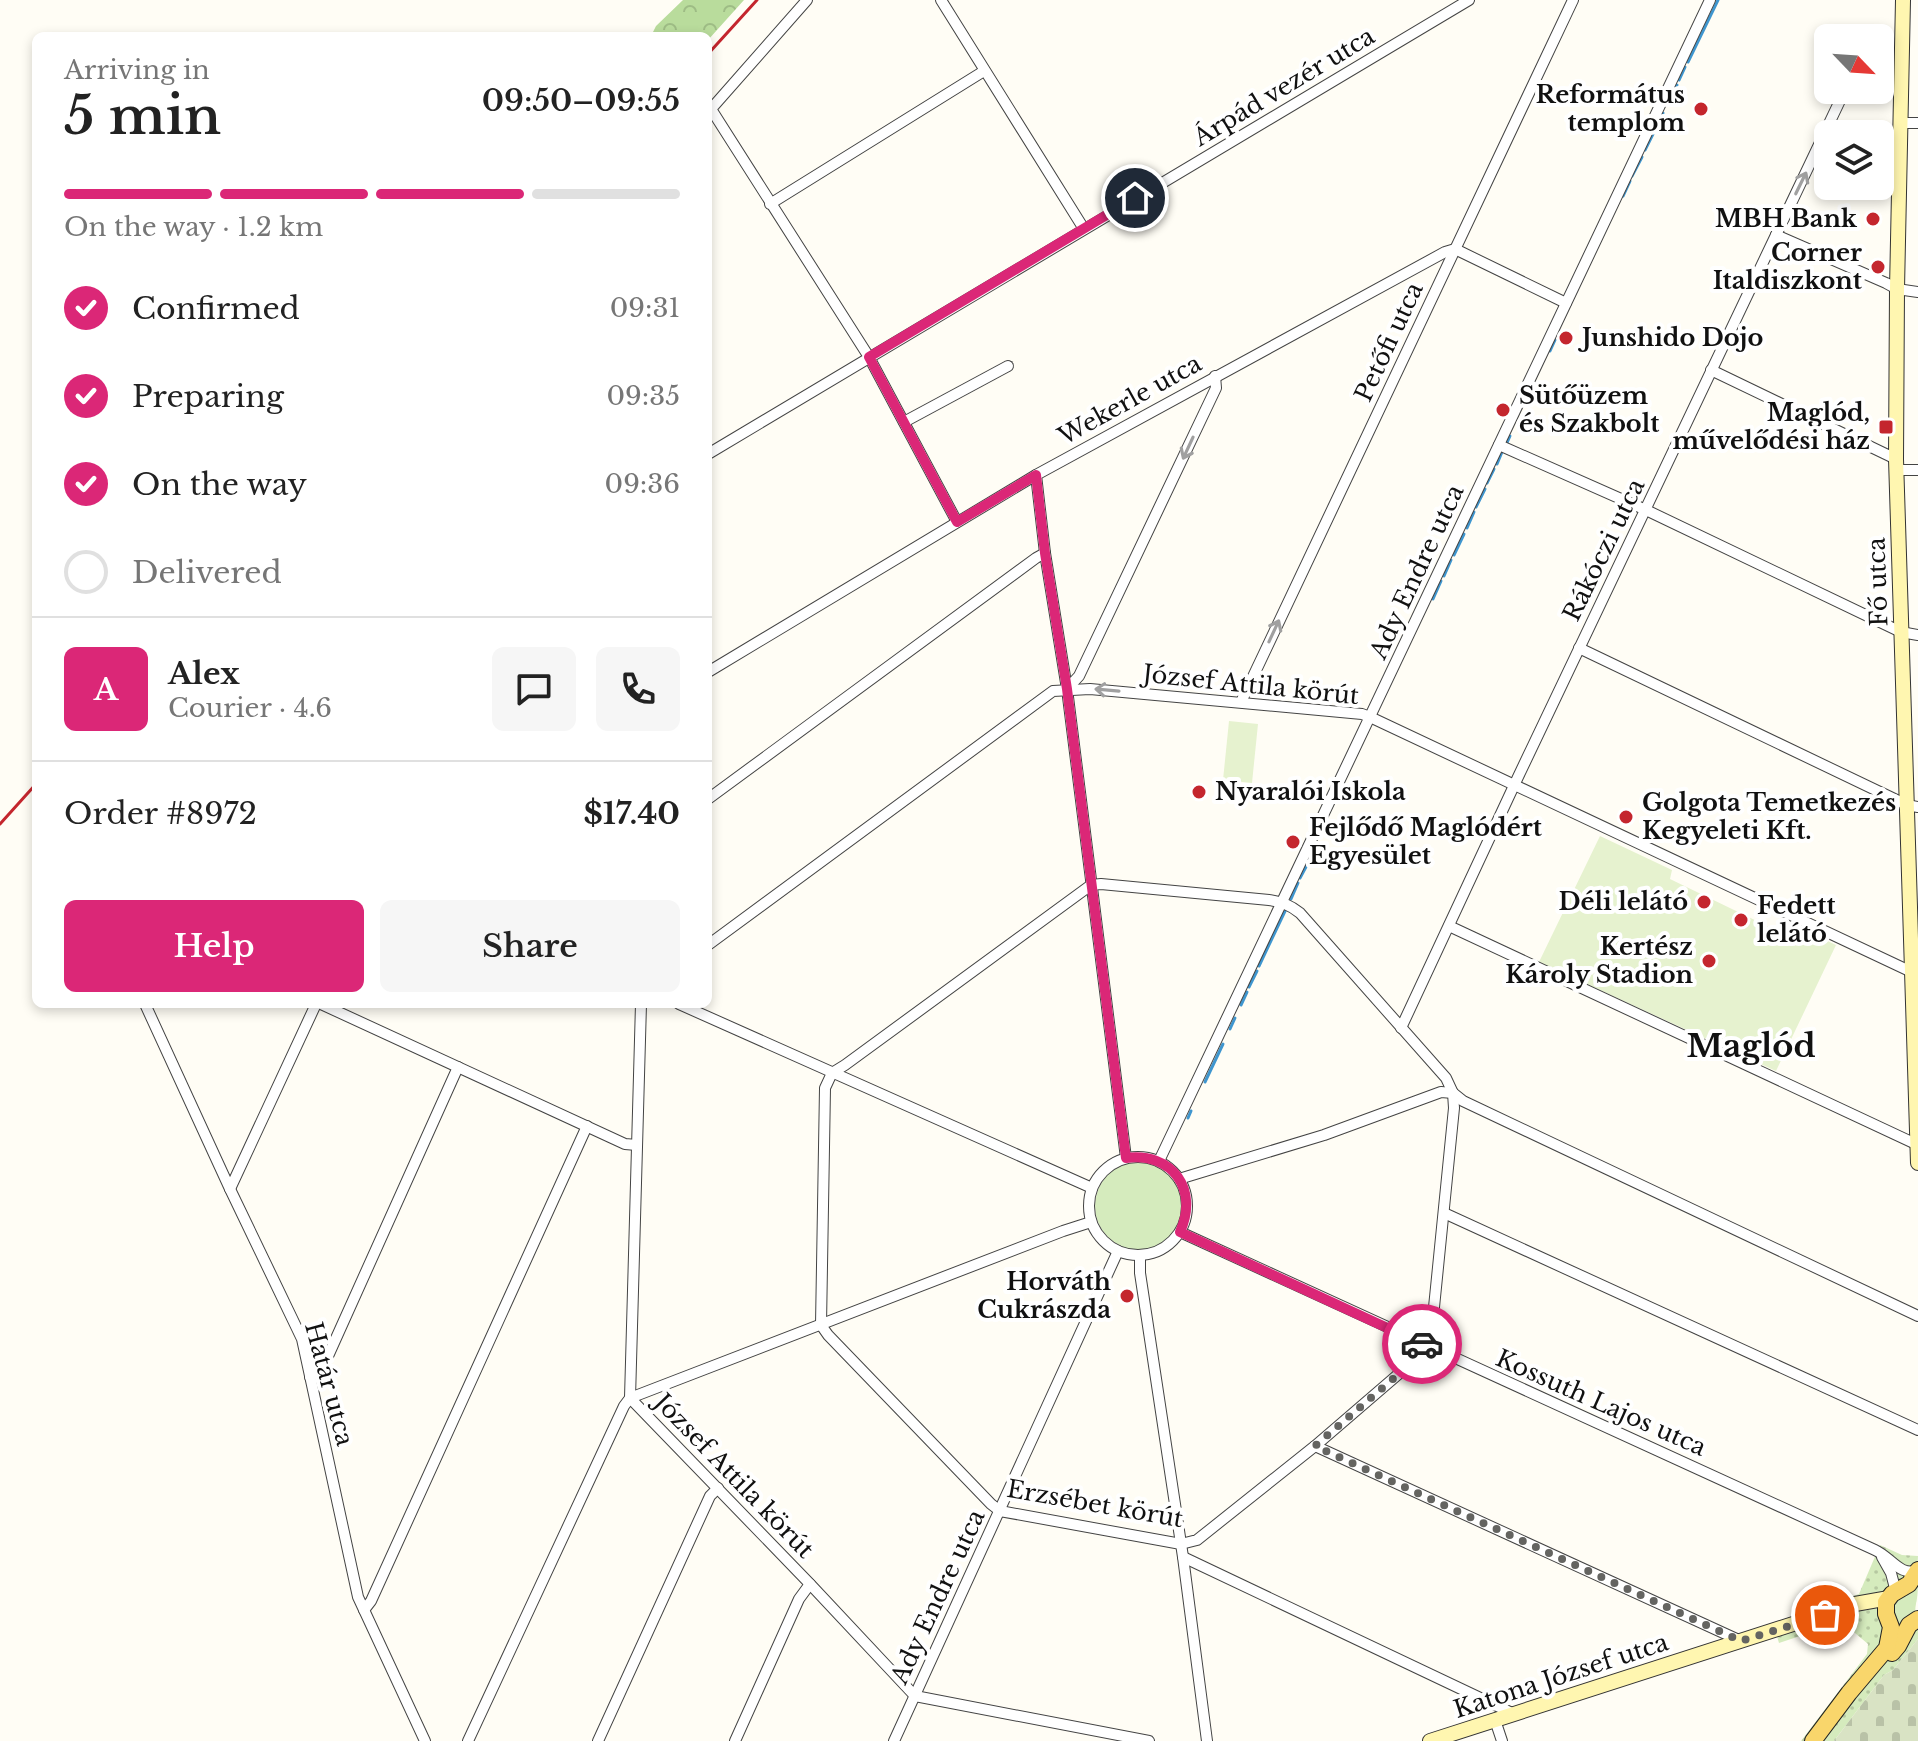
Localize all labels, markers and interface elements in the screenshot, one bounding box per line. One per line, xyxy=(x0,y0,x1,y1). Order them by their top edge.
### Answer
street label: Árpád vezér utca xyxy=(1187,21,1380,153)
north arrow xyxy=(1814,24,1894,104)
map controls xyxy=(1814,24,1894,200)
text: Arriving in xyxy=(64,54,210,86)
place label: Református templom xyxy=(1536,80,1685,137)
text: 09:50–09:55 xyxy=(482,82,680,119)
text: 5 min xyxy=(64,84,221,148)
marker: Református templom xyxy=(1692,100,1710,118)
button: layers xyxy=(1814,120,1894,200)
pin xyxy=(1101,164,1169,232)
one-way arrow xyxy=(1794,171,1809,195)
icon: home xyxy=(1113,176,1157,220)
place label: MBH Bank xyxy=(1715,204,1858,233)
marker: MBH Bank xyxy=(1864,210,1882,228)
text: On the way · 1.2 km xyxy=(64,211,323,243)
place label: Corner Italdiszkont xyxy=(1713,238,1863,295)
marker: Corner Italdiszkont xyxy=(1869,258,1887,276)
street label: Petőfi utca xyxy=(1348,277,1429,406)
icon: check xyxy=(64,286,108,330)
text: Confirmed xyxy=(132,290,300,327)
text: 09:31 xyxy=(610,292,680,324)
place label: Junshido Dojo xyxy=(1577,323,1763,352)
marker: Junshido Dojo xyxy=(1557,329,1575,347)
street label: Wekerle utca xyxy=(1052,348,1207,451)
icon: check xyxy=(64,374,108,418)
text: Preparing xyxy=(132,378,284,415)
text: 09:35 xyxy=(607,380,680,412)
place label: Sütőüzem és Szakbolt xyxy=(1519,381,1660,438)
place label: Maglód, művelődési ház xyxy=(1672,398,1870,455)
marker: Sütőüzem és Szakbolt xyxy=(1494,401,1512,419)
marker: Maglód, művelődési ház xyxy=(1877,418,1895,436)
one-way arrow xyxy=(1180,435,1195,459)
icon: check xyxy=(64,462,108,506)
text: On the way xyxy=(132,466,307,503)
text: 09:36 xyxy=(605,468,680,500)
street label: Rákóczi utca xyxy=(1557,473,1651,626)
street label: Ady Endre utca xyxy=(1363,479,1470,664)
street label: Fő utca xyxy=(1861,536,1894,627)
text: Delivered xyxy=(132,554,282,591)
one-way arrow xyxy=(1267,620,1282,644)
button: chat xyxy=(492,647,576,731)
button: phone xyxy=(596,647,680,731)
text: Alex xyxy=(168,655,240,692)
street label: József Attila körút xyxy=(1139,658,1360,710)
text: A xyxy=(94,671,118,708)
one-way arrow xyxy=(1094,683,1121,698)
text: Courier · 4.6 xyxy=(168,692,332,724)
place label: Nyaralói Iskola xyxy=(1215,777,1406,806)
marker: Nyaralói Iskola xyxy=(1190,783,1208,801)
place label: Golgota Temetkezés Kegyeleti Kft. xyxy=(1642,788,1896,845)
text: Order #8972 xyxy=(64,795,257,832)
text: $17.40 xyxy=(583,795,680,832)
marker: Golgota Temetkezés Kegyeleti Kft. xyxy=(1617,808,1635,826)
place label: Fejlődő Maglódért Egyesület xyxy=(1309,813,1543,870)
marker: Fejlődő Maglódért Egyesület xyxy=(1284,833,1302,851)
place label: Déli lelátó xyxy=(1558,887,1688,916)
place label: Fedett lelátó xyxy=(1757,891,1837,948)
marker: Déli lelátó xyxy=(1695,893,1713,911)
button: Help xyxy=(64,900,364,992)
button: Share xyxy=(380,900,680,992)
marker: Fedett lelátó xyxy=(1732,911,1750,929)
place label: Kertész Károly Stadion xyxy=(1505,932,1694,989)
marker: Kertész Károly Stadion xyxy=(1700,952,1718,970)
district label: Maglód xyxy=(1686,1026,1816,1066)
place label: Horváth Cukrászda xyxy=(977,1267,1111,1324)
marker: Horváth Cukrászda xyxy=(1118,1287,1136,1305)
courier xyxy=(1382,1304,1462,1384)
street label: Határ utca xyxy=(299,1319,360,1450)
icon: car xyxy=(1400,1322,1444,1366)
street label: Kossuth Lajos utca xyxy=(1492,1343,1711,1462)
street label: József Attila körút xyxy=(647,1385,820,1564)
street label: Erzsébet körút xyxy=(1005,1474,1186,1533)
street label: Ady Endre utca xyxy=(884,1504,991,1689)
pin xyxy=(1791,1581,1859,1649)
icon: bag xyxy=(1803,1593,1847,1637)
street label: Katona József utca xyxy=(1450,1627,1672,1724)

